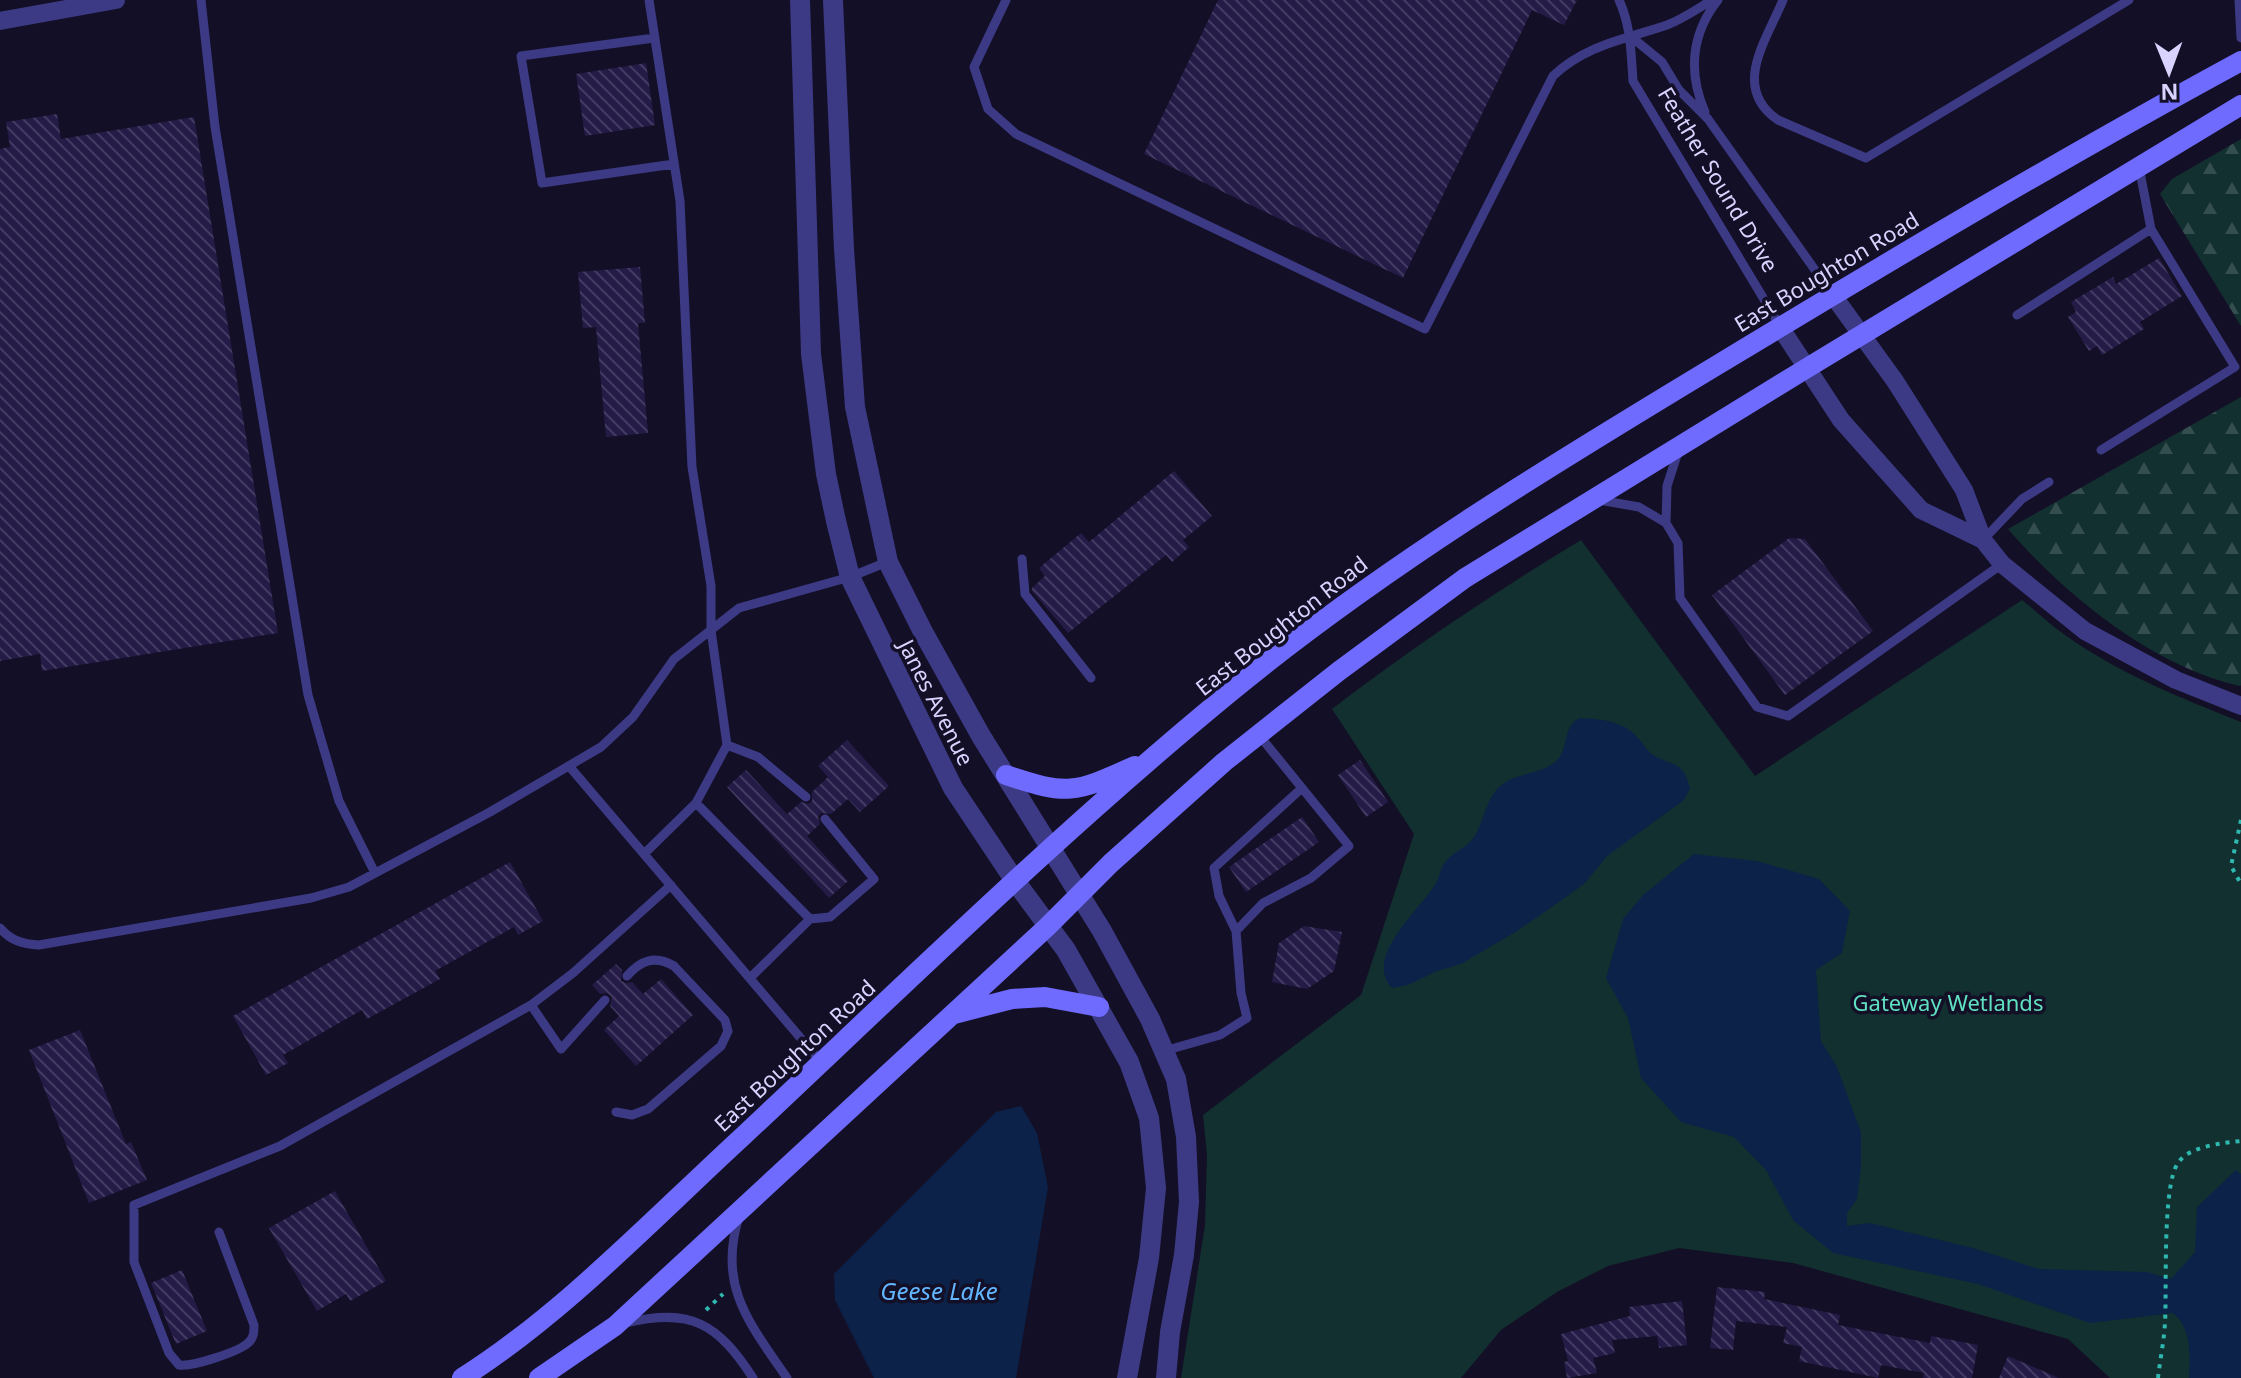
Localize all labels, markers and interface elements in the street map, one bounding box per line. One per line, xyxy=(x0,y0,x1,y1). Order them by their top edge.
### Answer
north arrow xyxy=(2129,32,2209,112)
text: N xyxy=(2160,78,2179,108)
street label: Feather Sound Drive xyxy=(1652,81,1786,277)
street label: East Boughton Road xyxy=(1728,204,1924,338)
street label: East Boughton Road xyxy=(1189,548,1373,702)
street label: Janes Avenue xyxy=(891,632,982,770)
street label: East Boughton Road xyxy=(707,972,881,1138)
park label: Gateway Wetlands xyxy=(1853,987,2043,1017)
water label: Geese Lake xyxy=(880,1274,998,1307)

